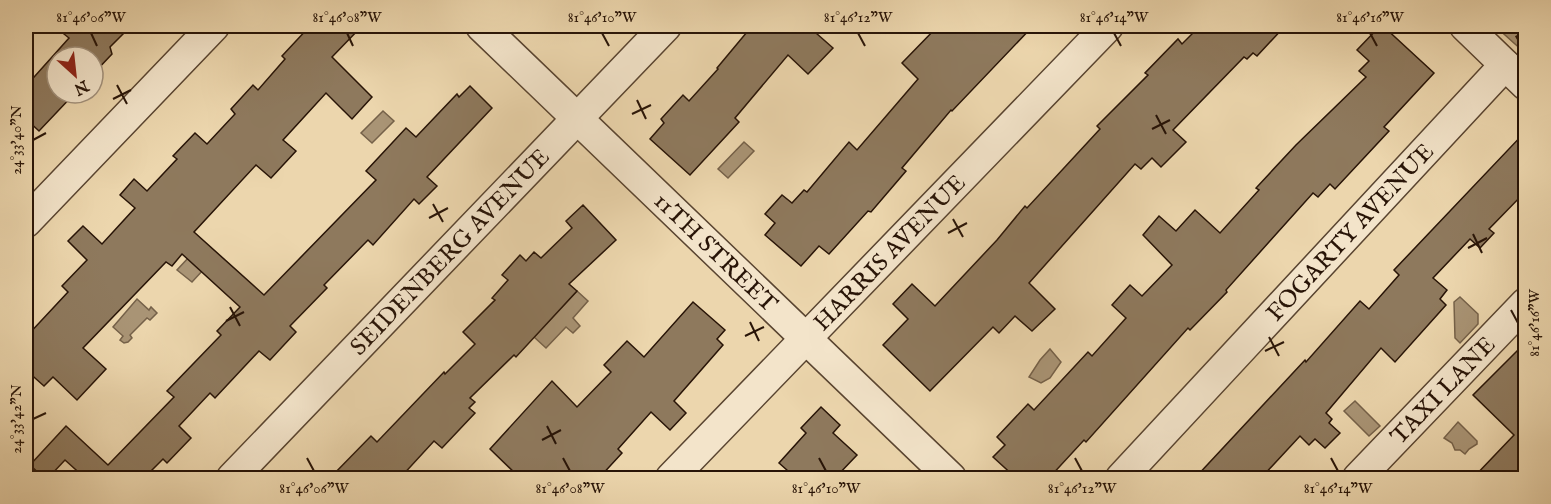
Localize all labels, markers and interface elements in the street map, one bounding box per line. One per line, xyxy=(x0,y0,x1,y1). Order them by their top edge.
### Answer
text: 81°46'06"W xyxy=(56,8,126,27)
text: 81°46'08"W xyxy=(312,8,382,27)
text: 81°46'10"W xyxy=(568,8,637,27)
text: 81°46'12"W xyxy=(824,8,893,27)
text: 81°46'14"W xyxy=(1080,8,1149,27)
text: 81°46'16"W xyxy=(1336,8,1405,27)
north arrow xyxy=(45,45,105,105)
text: N xyxy=(70,74,93,99)
text: 24°33'40"N xyxy=(7,105,26,175)
street label: FOGARTY AVENUE xyxy=(1260,137,1441,329)
street label: SEIDENBERG AVENUE xyxy=(344,142,557,363)
street label: HARRIS AVENUE xyxy=(808,168,973,338)
street label: 11TH STREET xyxy=(647,186,784,320)
text: 81°46'16"W xyxy=(1525,288,1544,357)
street label: TAXI LANE xyxy=(1384,330,1503,452)
text: 24°33'42"N xyxy=(7,384,26,454)
text: 81°46'06"W xyxy=(279,479,349,498)
text: 81°46'08"W xyxy=(535,479,605,498)
text: 81°46'10"W xyxy=(792,479,861,498)
text: 81°46'12"W xyxy=(1048,479,1117,498)
text: 81°46'14"W xyxy=(1304,479,1373,498)

